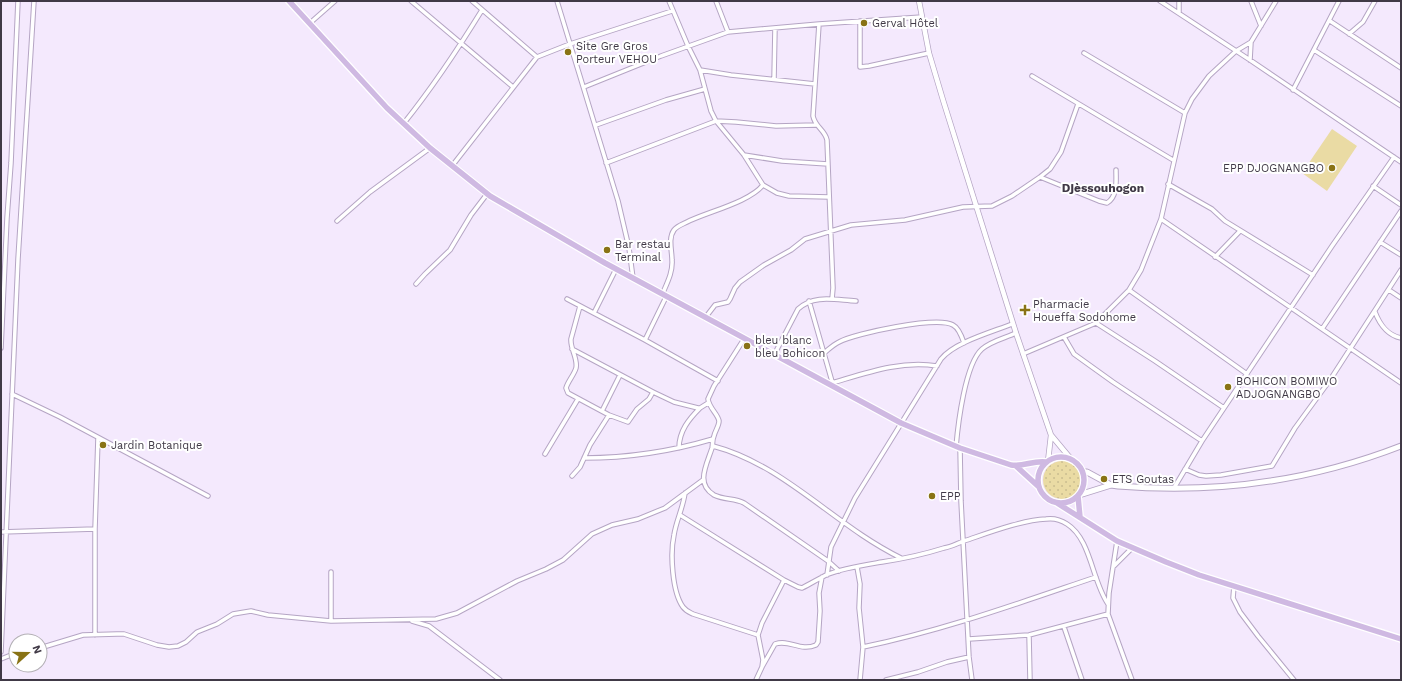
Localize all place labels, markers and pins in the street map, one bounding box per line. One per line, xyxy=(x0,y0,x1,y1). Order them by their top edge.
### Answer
place label: Gerval Hôtel xyxy=(872,17,939,30)
marker: Gerval Hôtel xyxy=(859,18,869,28)
place label: Site Gre Gros Porteur VEHOU xyxy=(576,40,657,66)
marker: Site Gre Gros Porteur VEHOU xyxy=(563,47,573,57)
place label: EPP DJOGNANGBO xyxy=(1223,162,1324,175)
marker: EPP DJOGNANGBO xyxy=(1327,163,1337,173)
place label: Bar restau Terminal xyxy=(615,238,670,264)
marker: Bar restau Terminal xyxy=(602,245,612,255)
place label: Pharmacie Houeffa Sodohome xyxy=(1033,298,1136,324)
marker: Pharmacie Houeffa Sodohome xyxy=(1020,305,1030,315)
place label: bleu blanc bleu Bohicon xyxy=(755,334,825,360)
marker: bleu blanc bleu Bohicon xyxy=(742,341,752,351)
place label: BOHICON BOMIWO ADJOGNANGBO xyxy=(1236,375,1337,401)
marker: BOHICON BOMIWO ADJOGNANGBO xyxy=(1223,382,1233,392)
place label: Jardin Botanique xyxy=(111,439,202,452)
marker: Jardin Botanique xyxy=(98,440,108,450)
place label: ETS Goutas xyxy=(1112,473,1174,486)
marker: ETS Goutas xyxy=(1099,474,1109,484)
place label: EPP xyxy=(940,490,961,503)
marker: EPP xyxy=(927,491,937,501)

